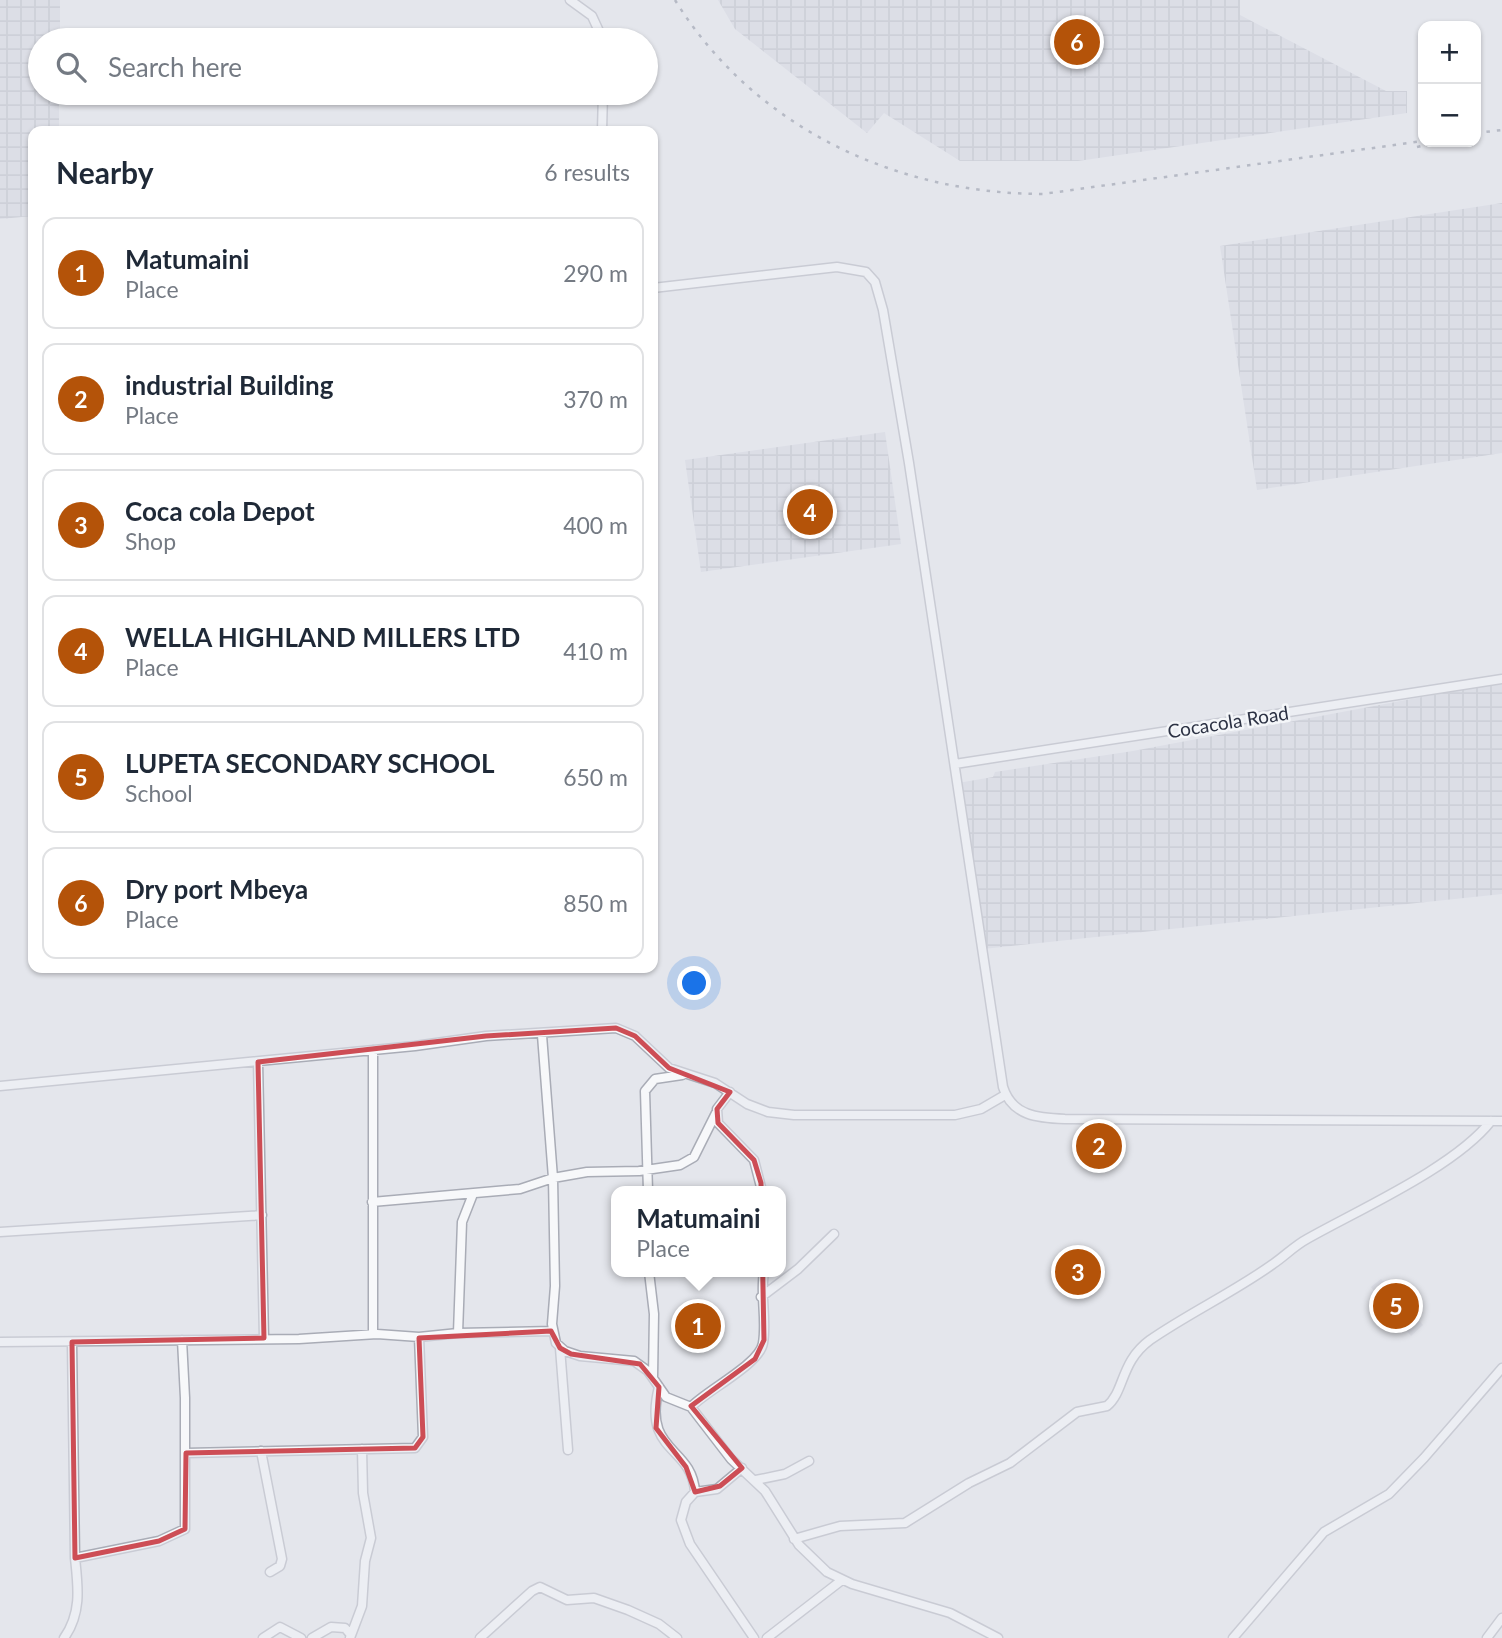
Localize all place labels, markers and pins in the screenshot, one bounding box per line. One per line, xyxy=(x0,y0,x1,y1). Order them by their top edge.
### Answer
pin: 6 xyxy=(1054,16,1100,68)
pin: 4 xyxy=(787,486,833,538)
pin: 2 xyxy=(1076,1120,1122,1172)
pin: 3 xyxy=(1055,1246,1101,1298)
pin: 5 xyxy=(1373,1280,1419,1332)
pin: 1 xyxy=(675,1300,721,1352)

